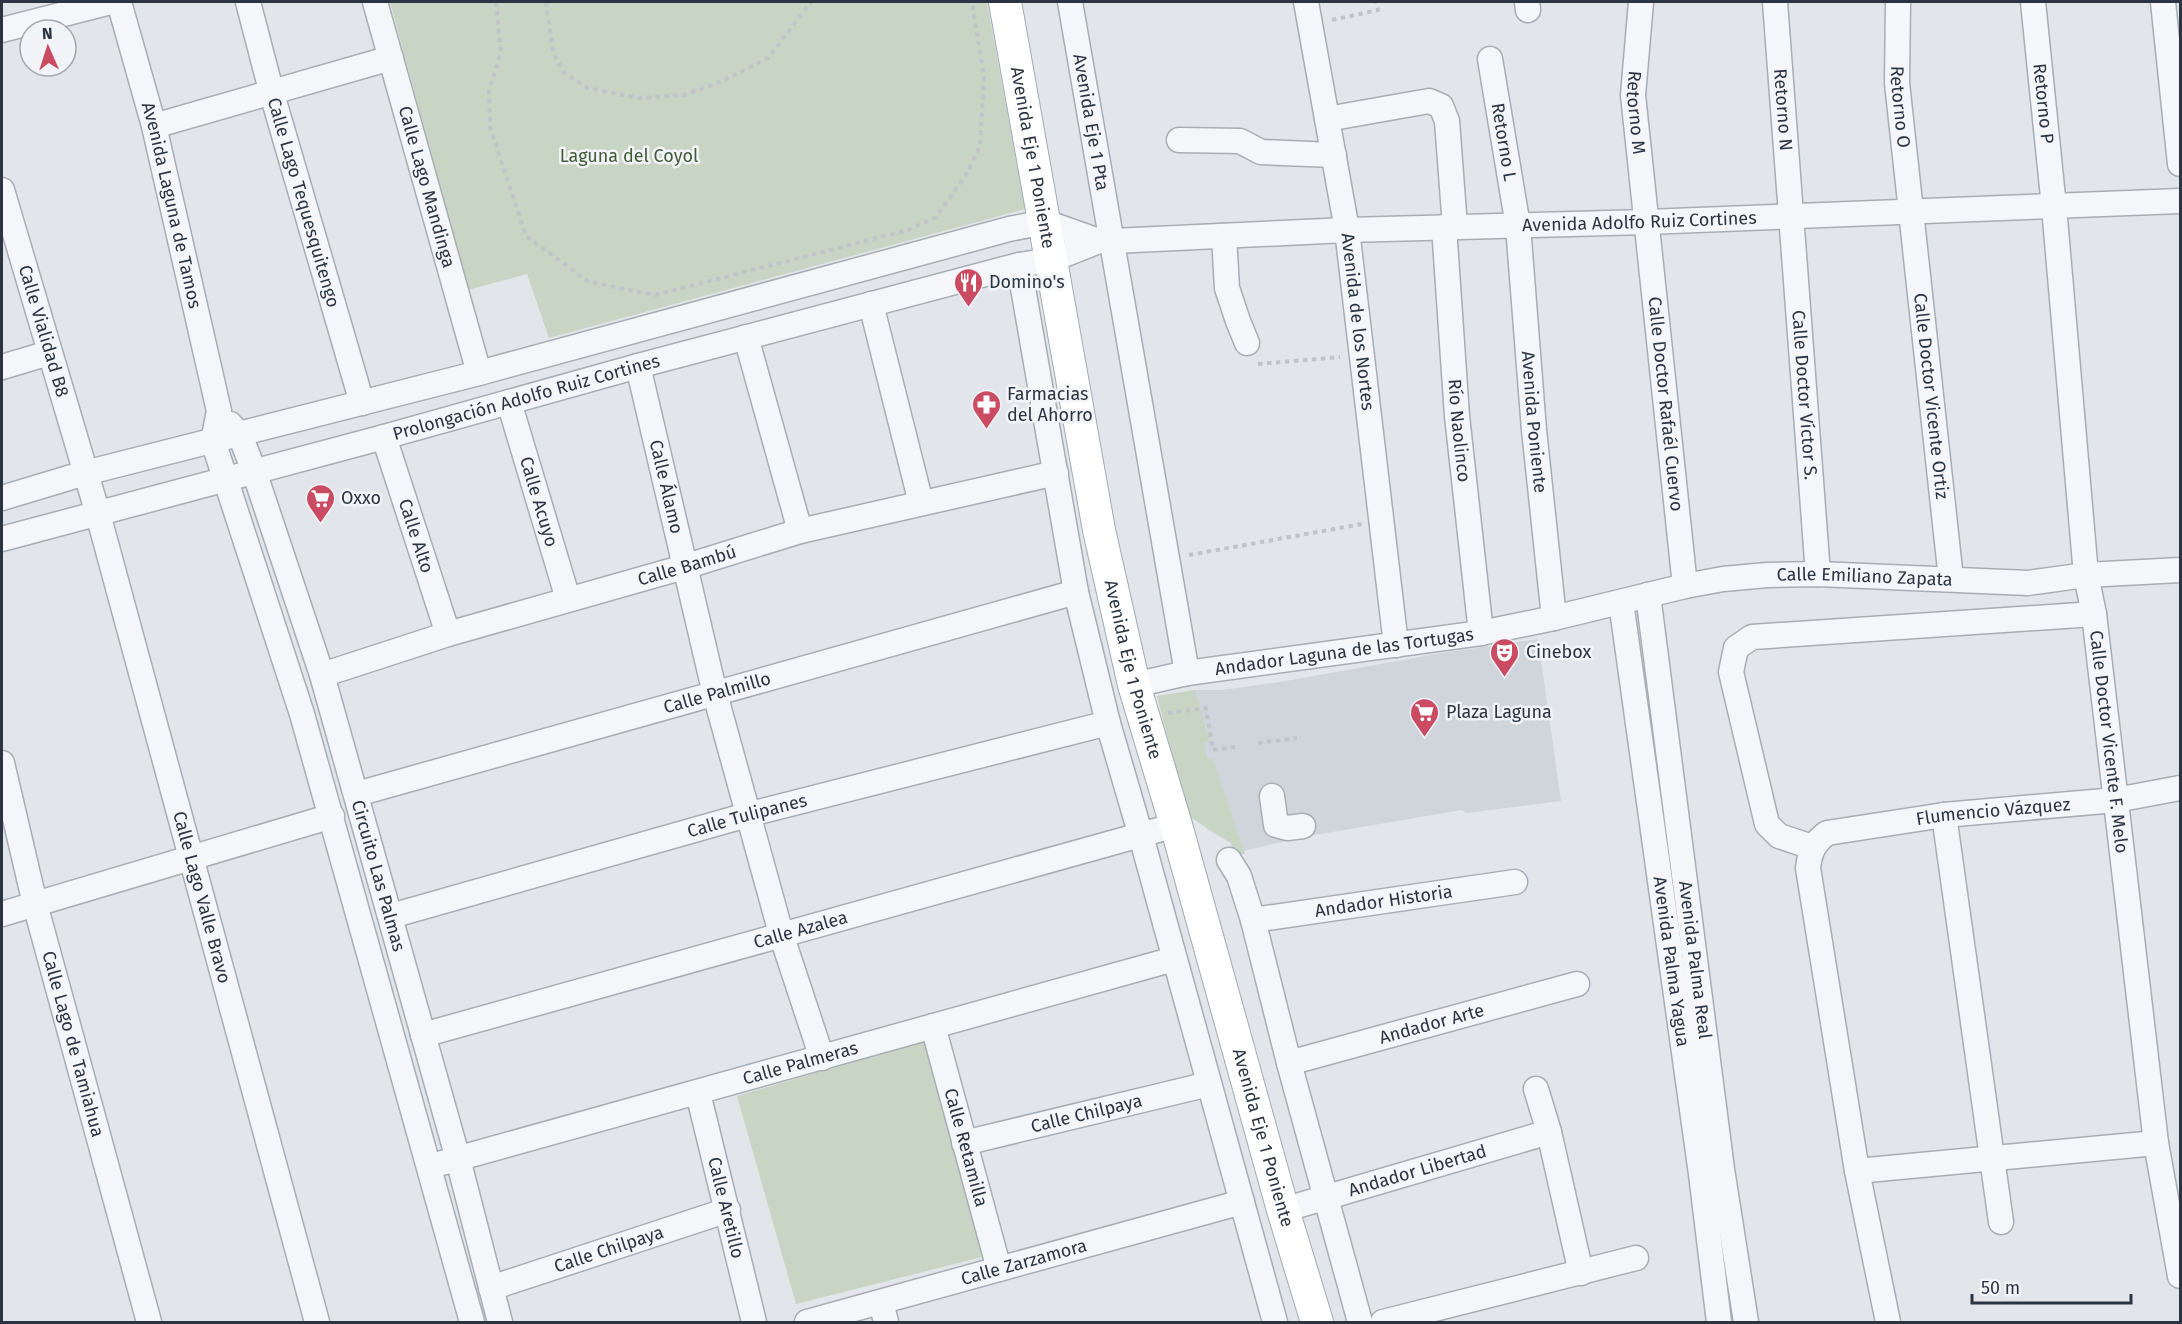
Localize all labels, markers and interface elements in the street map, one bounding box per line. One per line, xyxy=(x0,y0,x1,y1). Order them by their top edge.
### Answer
north arrow xyxy=(18,18,78,78)
text: N xyxy=(41,24,53,43)
street label: Avenida Eje 1 Pta xyxy=(1068,52,1114,192)
street label: Retorno P xyxy=(2028,62,2058,145)
street label: Avenida Eje 1 Poniente xyxy=(1006,65,1060,250)
street label: Retorno O xyxy=(1886,66,1915,149)
street label: Retorno N xyxy=(1769,68,1797,152)
street label: Retorno M xyxy=(1622,70,1650,155)
street label: Calle Lago Tequesquitengo xyxy=(263,95,345,310)
street label: Avenida Laguna de Tamos xyxy=(137,100,206,310)
street label: Retorno L xyxy=(1487,101,1521,183)
street label: Calle Lago Mandinga xyxy=(394,104,460,270)
park label: Laguna del Coyol xyxy=(560,145,698,167)
street label: Avenida Adolfo Ruiz Cortines xyxy=(1522,207,1757,236)
street label: Avenida de los Nortes xyxy=(1336,232,1379,412)
street label: Calle Vialidad B8 xyxy=(14,262,74,400)
restaurant icon: Domino's xyxy=(952,266,984,308)
place label: Domino's xyxy=(989,271,1065,293)
street label: Calle Doctor Vicente Ortiz xyxy=(1909,292,1953,500)
street label: Calle Doctor Rafaél Cuervo xyxy=(1643,295,1688,512)
street label: Calle Doctor Víctor S. xyxy=(1787,309,1822,481)
street label: Prolongación Adolfo Ruiz Cortines xyxy=(390,350,662,445)
street label: Avenida Poniente xyxy=(1517,350,1552,494)
street label: Río Naolinco xyxy=(1443,378,1475,483)
place label: Farmacias del Ahorro xyxy=(1007,383,1093,426)
pharmacy icon: Farmacias del Ahorro xyxy=(970,388,1002,430)
street label: Calle Álamo xyxy=(645,438,688,536)
street label: Calle Acuyo xyxy=(515,454,563,549)
supermarket icon: Oxxo xyxy=(304,482,336,524)
place label: Oxxo xyxy=(341,487,381,509)
street label: Calle Alto xyxy=(394,496,438,576)
street label: Calle Bambú xyxy=(635,540,739,591)
street label: Calle Emiliano Zapata xyxy=(1777,563,1953,591)
street label: Avenida Eje 1 Poniente xyxy=(1100,578,1167,762)
street label: Andador Laguna de las Tortugas xyxy=(1213,623,1475,680)
street label: Calle Doctor Vicente F. Melo xyxy=(2085,629,2133,855)
theatre icon: Cinebox xyxy=(1489,636,1521,678)
place label: Cinebox xyxy=(1526,641,1592,663)
street label: Calle Palmillo xyxy=(661,667,773,718)
supermarket icon: Plaza Laguna xyxy=(1409,696,1441,738)
place label: Plaza Laguna xyxy=(1446,701,1552,723)
street label: Calle Tulipanes xyxy=(685,789,809,842)
street label: Flumencio Vázquez xyxy=(1915,793,2071,830)
street label: Circuito Las Palmas xyxy=(347,797,410,954)
street label: Calle Lago Valle Bravo xyxy=(168,809,236,986)
street label: Avenida Palma Yagua xyxy=(1648,875,1694,1048)
street label: Avenida Palma Real xyxy=(1674,879,1716,1040)
street label: Andador Historia xyxy=(1313,880,1454,922)
street label: Calle Azalea xyxy=(751,906,850,953)
street label: Calle Lago de Tamiahua xyxy=(37,949,109,1140)
street label: Andador Arte xyxy=(1377,999,1487,1049)
street label: Calle Palmeras xyxy=(740,1037,860,1090)
street label: Avenida Eje 1 Poniente xyxy=(1228,1046,1299,1230)
street label: Calle Retamilla xyxy=(939,1086,993,1209)
street label: Calle Chilpaya xyxy=(1029,1089,1144,1138)
street label: Andador Libertad xyxy=(1346,1140,1489,1201)
street label: Calle Aretillo xyxy=(703,1155,749,1261)
street label: Calle Chilpaya xyxy=(551,1221,666,1277)
street label: Calle Zarzamora xyxy=(958,1234,1089,1290)
scale bar xyxy=(1972,1267,2131,1305)
text: 50 m xyxy=(1981,1277,2020,1299)

